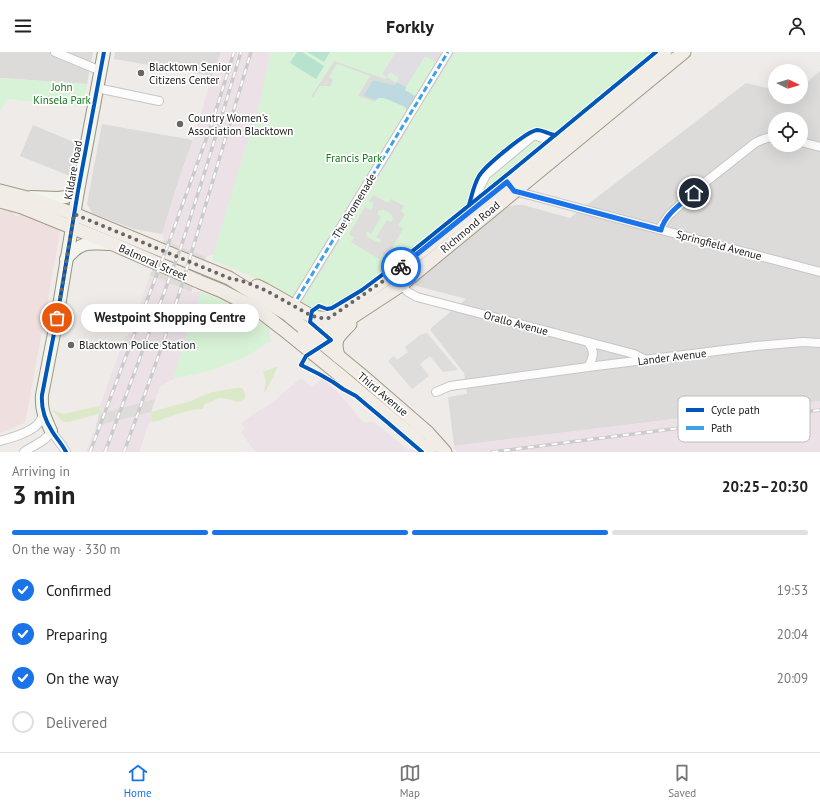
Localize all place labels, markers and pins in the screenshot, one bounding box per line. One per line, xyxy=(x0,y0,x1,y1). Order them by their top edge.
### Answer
place label: Blacktown Senior Citizens Center xyxy=(149,60,231,87)
marker: Blacktown Senior Citizens Center xyxy=(136,68,146,78)
place label: Country Women's Association Blacktown xyxy=(188,111,293,138)
marker: Country Women's Association Blacktown xyxy=(175,119,185,129)
pin xyxy=(677,176,711,210)
pin xyxy=(40,301,74,335)
callout: Westpoint Shopping Centre xyxy=(81,304,259,332)
place label: Blacktown Police Station xyxy=(79,338,195,352)
marker: Blacktown Police Station xyxy=(66,340,76,350)

